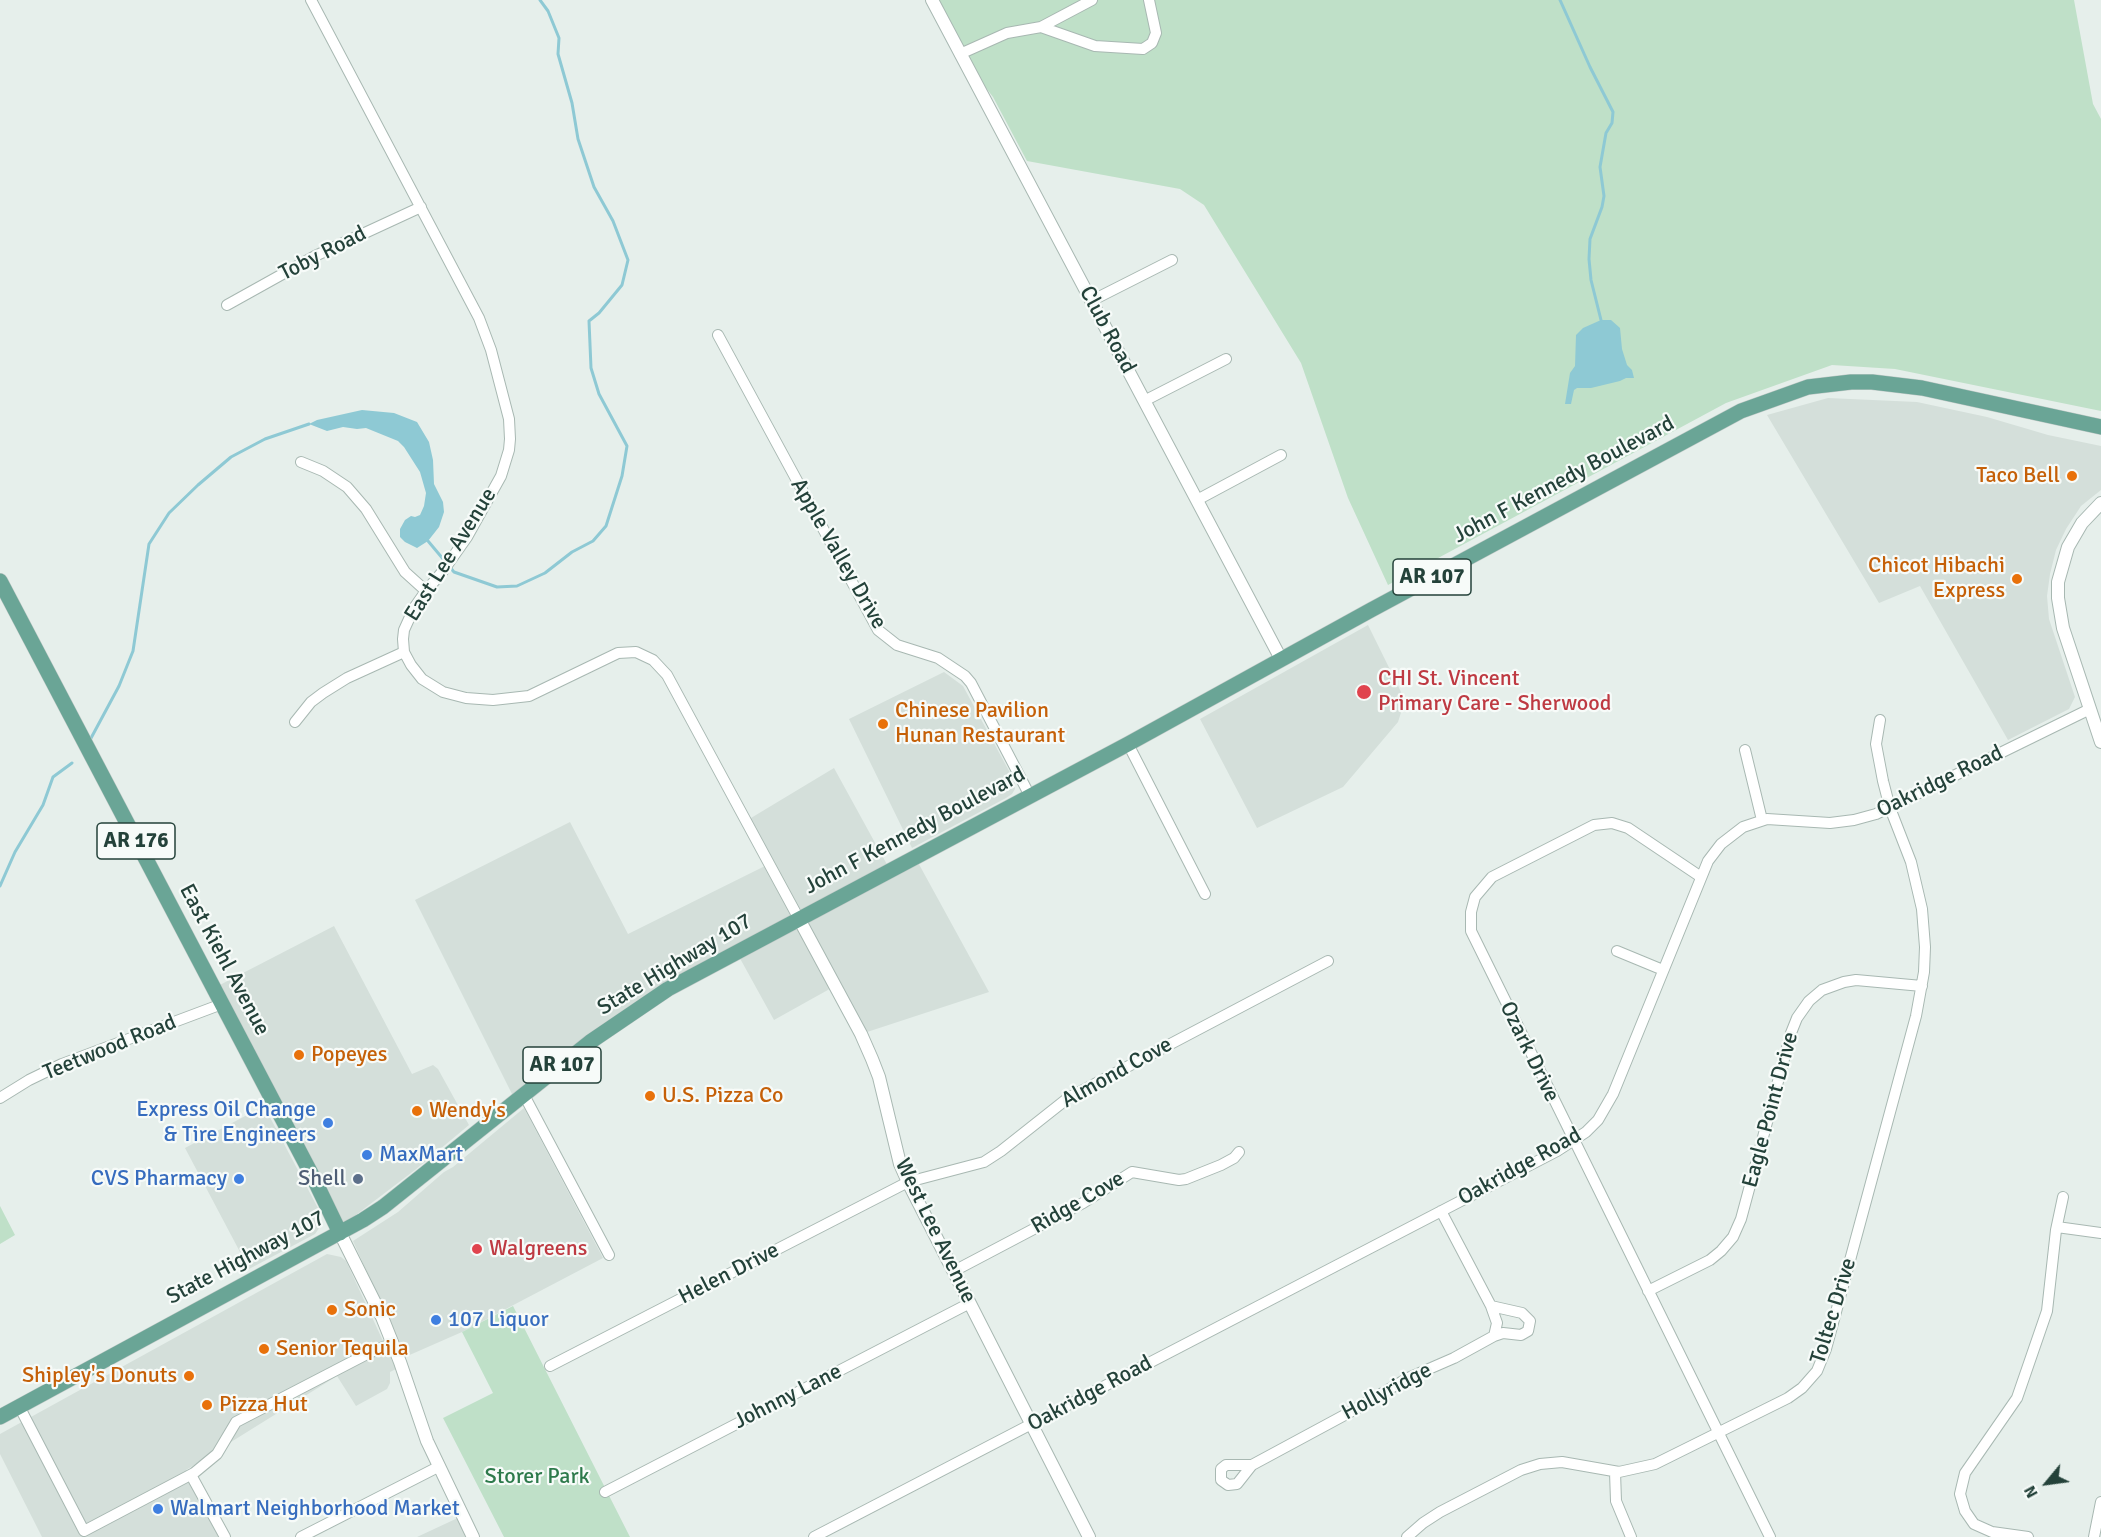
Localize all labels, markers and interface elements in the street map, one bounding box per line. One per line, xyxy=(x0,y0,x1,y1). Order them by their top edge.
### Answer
street label: Toby Road xyxy=(275,221,371,287)
street label: Club Road xyxy=(1073,282,1141,378)
street label: John F Kennedy Boulevard xyxy=(1449,410,1679,550)
place label: Taco Bell xyxy=(1976,463,2060,489)
marker: Taco Bell xyxy=(2065,469,2079,483)
street label: Apple Valley Drive xyxy=(784,474,892,634)
street label: East Lee Avenue xyxy=(399,483,503,627)
place label: Chicot Hibachi Express xyxy=(1868,553,2005,604)
road number: AR 107 xyxy=(1393,559,1471,595)
marker: Chicot Hibachi Express xyxy=(2010,572,2024,586)
place label: CHI St. Vincent Primary Care - Sherwood xyxy=(1378,666,1611,718)
marker: CHI St. Vincent Primary Care - Sherwood xyxy=(1355,683,1373,701)
place label: Chinese Pavilion Hunan Restaurant xyxy=(895,698,1065,750)
marker: Chinese Pavilion Hunan Restaurant xyxy=(876,717,890,731)
street label: Oakridge Road xyxy=(1873,740,2007,824)
street label: John F Kennedy Boulevard xyxy=(800,761,1030,901)
road number: AR 176 xyxy=(97,823,175,859)
street label: East Kiehl Avenue xyxy=(173,880,275,1040)
street label: State Highway 107 xyxy=(593,908,757,1022)
street label: Ozark Drive xyxy=(1493,998,1565,1106)
street label: Teetwood Road xyxy=(40,1009,180,1087)
street label: Eagle Point Drive xyxy=(1738,1029,1804,1191)
street label: Almond Cove xyxy=(1057,1032,1177,1114)
place label: Popeyes xyxy=(311,1042,387,1068)
road number: AR 107 xyxy=(523,1047,601,1083)
marker: Popeyes xyxy=(292,1048,306,1062)
place label: U.S. Pizza Co xyxy=(662,1083,783,1109)
marker: U.S. Pizza Co xyxy=(643,1089,657,1103)
place label: Express Oil Change & Tire Engineers xyxy=(136,1097,316,1148)
place label: Wendy's xyxy=(429,1098,506,1124)
marker: Wendy's xyxy=(410,1104,424,1118)
marker: Express Oil Change & Tire Engineers xyxy=(321,1116,335,1130)
street label: Oakridge Road xyxy=(1454,1122,1586,1212)
place label: MaxMart xyxy=(379,1142,463,1168)
marker: MaxMart xyxy=(360,1148,374,1162)
street label: West Lee Avenue xyxy=(889,1154,981,1308)
place label: CVS Pharmacy xyxy=(91,1166,227,1192)
place label: Shell xyxy=(298,1166,346,1192)
street label: Ridge Cove xyxy=(1027,1166,1129,1240)
marker: CVS Pharmacy xyxy=(232,1172,246,1186)
marker: Shell xyxy=(351,1172,365,1186)
street label: State Highway 107 xyxy=(162,1205,330,1311)
place label: Walgreens xyxy=(489,1236,587,1262)
street label: Helen Drive xyxy=(674,1237,784,1311)
marker: Walgreens xyxy=(470,1242,484,1256)
street label: Toltec Drive xyxy=(1805,1255,1863,1367)
place label: Sonic xyxy=(344,1297,396,1323)
marker: Sonic xyxy=(325,1303,339,1317)
place label: 107 Liquor xyxy=(448,1307,549,1333)
marker: 107 Liquor xyxy=(429,1313,443,1327)
place label: Senior Tequila xyxy=(276,1336,409,1362)
marker: Senior Tequila xyxy=(257,1342,271,1356)
street label: Oakridge Road xyxy=(1023,1350,1157,1438)
street label: Hollyridge xyxy=(1338,1357,1436,1427)
street label: Johnny Lane xyxy=(730,1359,846,1435)
place label: Shipley's Donuts xyxy=(22,1363,177,1389)
marker: Shipley's Donuts xyxy=(182,1369,196,1383)
place label: Pizza Hut xyxy=(219,1392,308,1418)
marker: Pizza Hut xyxy=(200,1398,214,1412)
north arrow xyxy=(2017,1453,2077,1513)
park label: Storer Park xyxy=(484,1464,590,1490)
text: N xyxy=(2020,1482,2043,1501)
place label: Walmart Neighborhood Market xyxy=(170,1496,460,1522)
marker: Walmart Neighborhood Market xyxy=(151,1502,165,1516)

